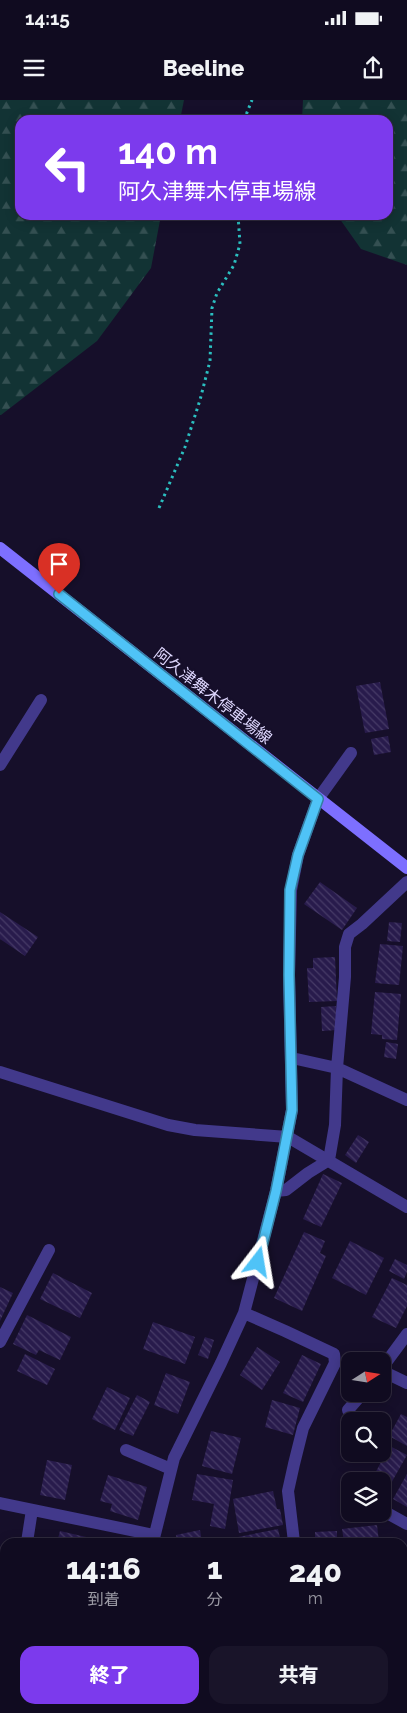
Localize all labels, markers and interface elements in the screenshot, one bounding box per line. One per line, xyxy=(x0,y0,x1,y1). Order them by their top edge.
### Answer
text: 14:15 xyxy=(25,7,70,29)
icon: menu xyxy=(20,54,48,82)
icon: share xyxy=(359,54,387,82)
text: Beeline xyxy=(163,55,244,81)
text: 140 m xyxy=(118,131,218,172)
icon: left xyxy=(35,135,100,200)
text: 阿久津舞木停車場線 xyxy=(118,178,316,204)
pin xyxy=(38,543,80,594)
icon: arrive xyxy=(45,550,73,578)
street label: 阿久津舞木停車場線 xyxy=(150,644,276,748)
position arrow xyxy=(231,1235,283,1287)
north arrow xyxy=(341,1352,391,1402)
map controls xyxy=(341,1352,391,1522)
button: search xyxy=(341,1412,391,1462)
button: layers xyxy=(341,1472,391,1522)
text: 14:16 xyxy=(66,1551,141,1586)
text: 1 xyxy=(207,1551,223,1586)
text: 240 xyxy=(289,1554,342,1589)
text: m xyxy=(308,1589,323,1608)
text: 到着 xyxy=(87,1590,119,1609)
text: 分 xyxy=(207,1590,223,1609)
button: 終了 xyxy=(20,1646,199,1704)
button: 共有 xyxy=(209,1646,388,1704)

